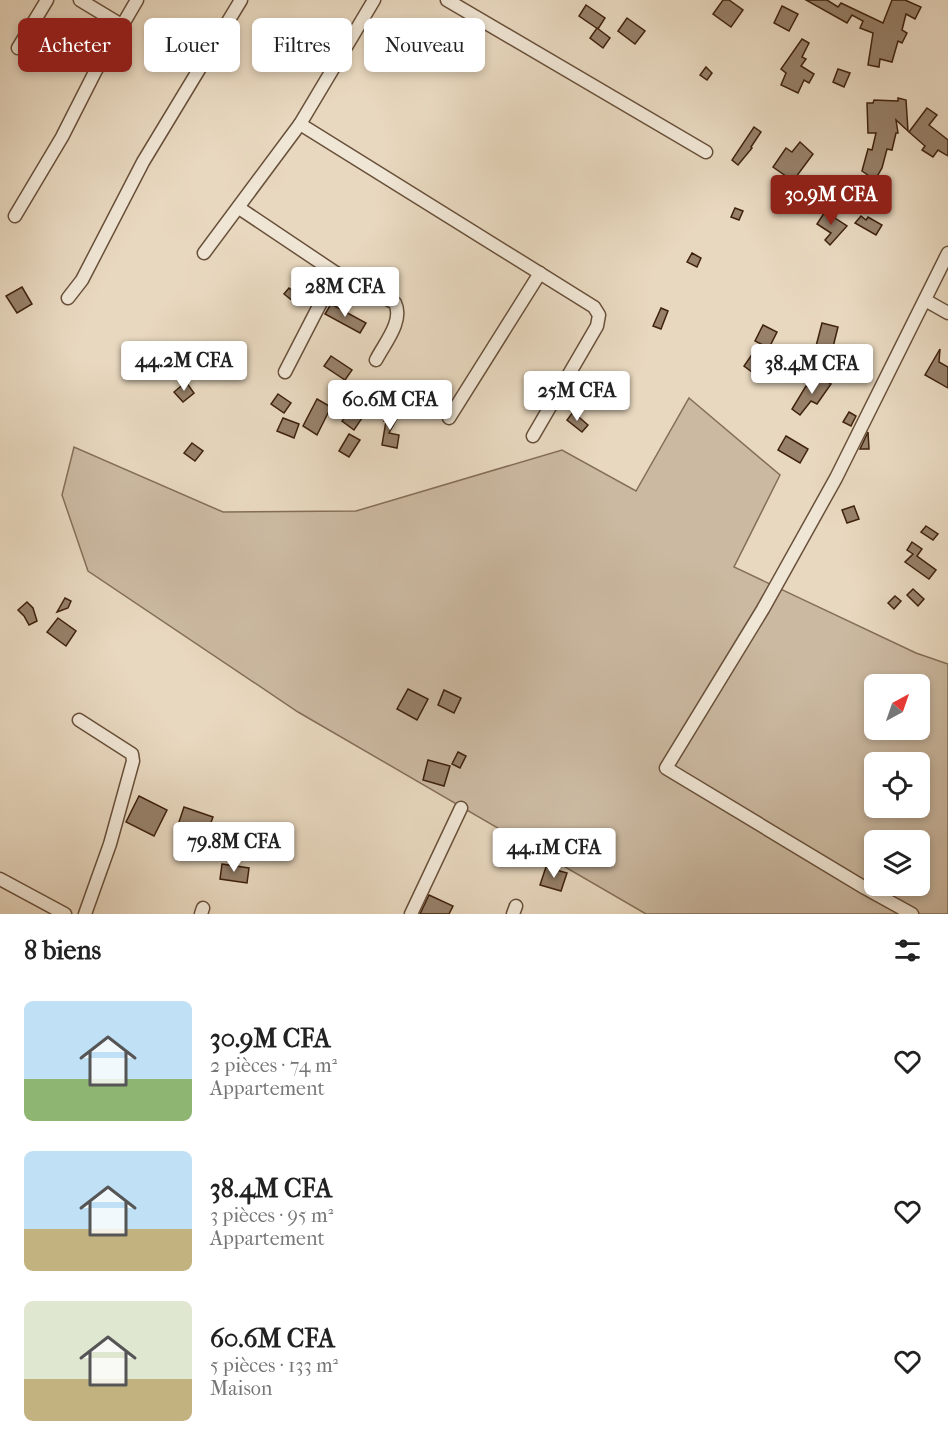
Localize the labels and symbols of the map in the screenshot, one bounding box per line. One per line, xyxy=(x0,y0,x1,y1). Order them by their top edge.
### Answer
pin: 30.9M CFA xyxy=(762,175,900,226)
pin: 28M CFA xyxy=(290,267,400,318)
pin: 44.2M CFA xyxy=(115,341,253,392)
pin: 38.4M CFA xyxy=(743,344,881,395)
pin: 25M CFA xyxy=(522,371,632,422)
pin: 60.6M CFA xyxy=(321,380,459,431)
north arrow xyxy=(864,674,930,740)
pin: 79.8M CFA xyxy=(165,822,303,873)
pin: 44.1M CFA xyxy=(485,828,623,879)

